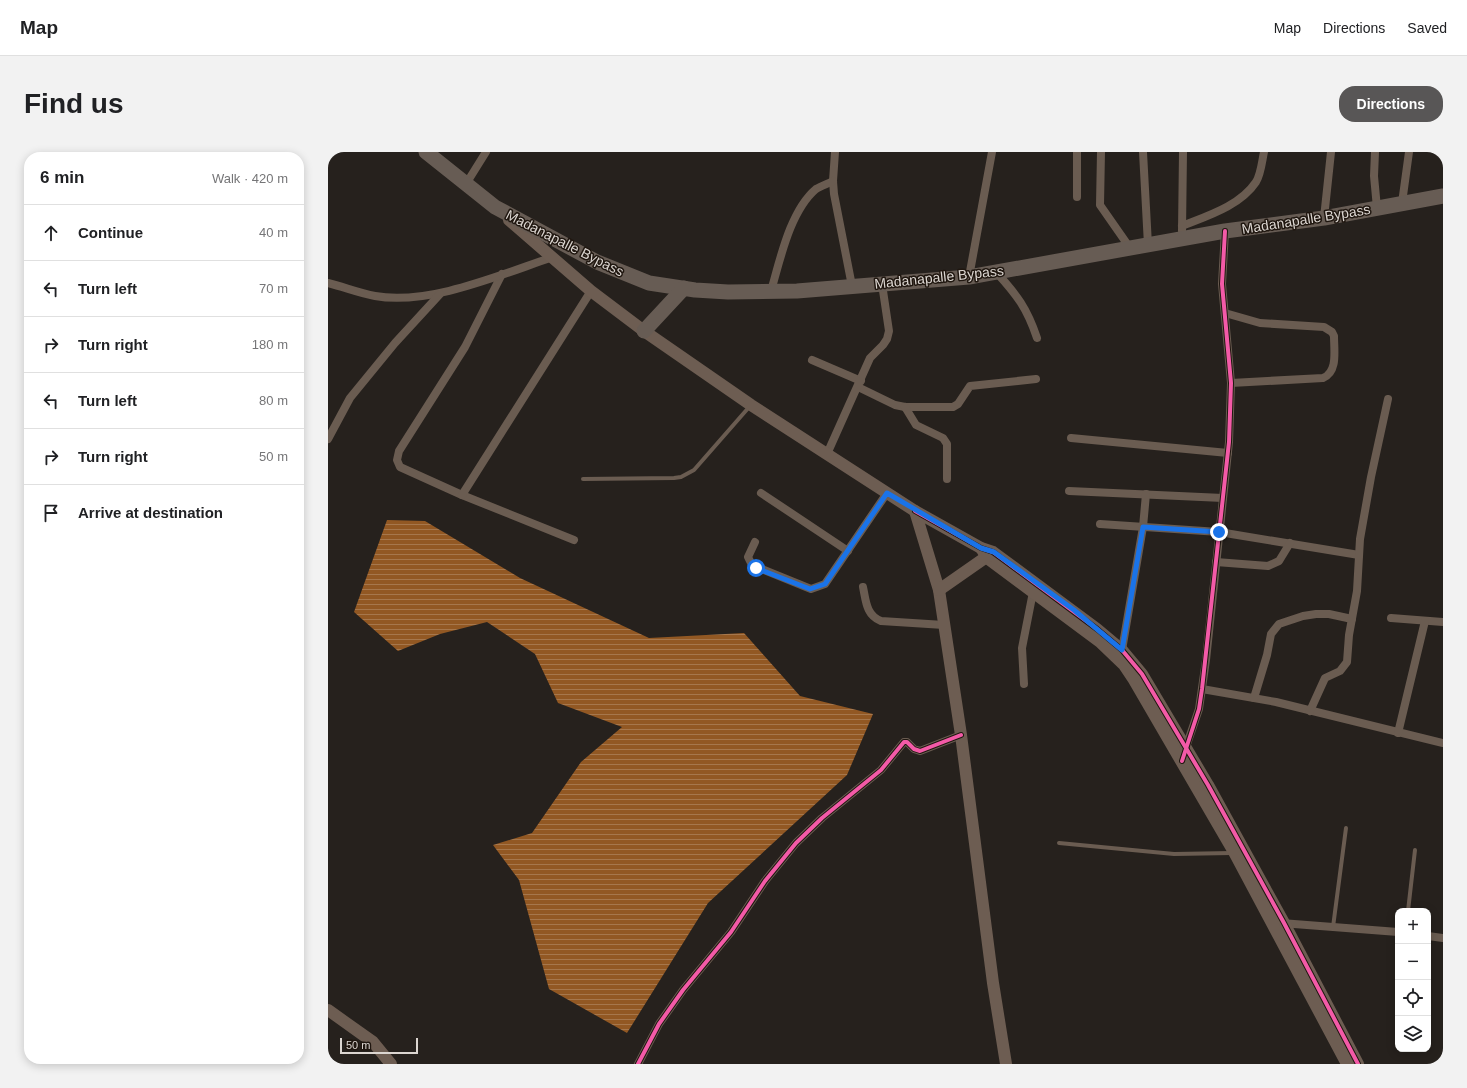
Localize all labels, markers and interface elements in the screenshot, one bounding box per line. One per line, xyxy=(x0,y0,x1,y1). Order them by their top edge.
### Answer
text: Map xyxy=(20,17,58,38)
text: Map xyxy=(1274,20,1301,36)
text: Directions xyxy=(1323,20,1385,36)
text: Saved xyxy=(1407,20,1447,36)
button: Directions xyxy=(1339,86,1443,122)
text: Find us xyxy=(24,88,124,119)
text: 6 min xyxy=(40,168,84,187)
text: Walk · 420 m xyxy=(212,171,288,186)
street label: Madanapalle Bypass xyxy=(1241,201,1371,237)
street label: Madanapalle Bypass xyxy=(503,206,627,280)
icon: ahead xyxy=(40,222,62,244)
text: Continue xyxy=(78,224,143,241)
text: 40 m xyxy=(259,225,288,240)
street label: Madanapalle Bypass xyxy=(874,262,1004,292)
icon: left xyxy=(40,278,62,300)
text: Turn left xyxy=(78,280,137,297)
text: 70 m xyxy=(259,281,288,296)
icon: right xyxy=(40,334,62,356)
text: Turn right xyxy=(78,336,148,353)
text: 180 m xyxy=(252,337,288,352)
icon: left xyxy=(40,390,62,412)
text: Turn left xyxy=(78,392,137,409)
text: 80 m xyxy=(259,393,288,408)
icon: right xyxy=(40,446,62,468)
text: Turn right xyxy=(78,448,148,465)
text: 50 m xyxy=(259,449,288,464)
icon: arrive xyxy=(40,502,62,524)
text: Arrive at destination xyxy=(78,504,223,521)
route end xyxy=(1210,523,1228,541)
route start xyxy=(747,559,765,577)
map controls xyxy=(1395,908,1431,1052)
button: + xyxy=(1395,908,1431,944)
button: − xyxy=(1395,944,1431,980)
button: locate xyxy=(1395,980,1431,1016)
button: layers xyxy=(1395,1016,1431,1052)
scale bar xyxy=(340,1036,418,1055)
text: 50 m xyxy=(346,1039,370,1051)

